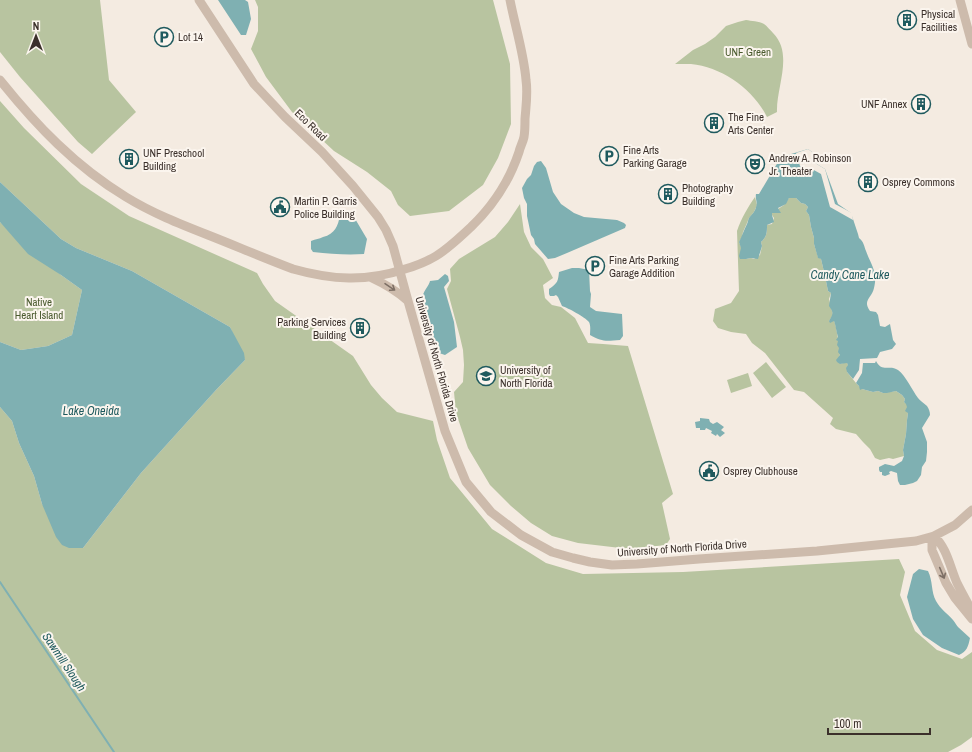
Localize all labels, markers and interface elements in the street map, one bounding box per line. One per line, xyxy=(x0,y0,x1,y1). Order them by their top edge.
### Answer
place label: Physical Facilities xyxy=(921,7,958,34)
building icon: Physical Facilities xyxy=(896,9,918,31)
north arrow xyxy=(16,16,56,56)
text: N xyxy=(33,19,39,33)
parking icon: Lot 14 xyxy=(153,26,175,48)
place label: Lot 14 xyxy=(178,30,203,44)
park label: UNF Green xyxy=(725,45,771,59)
building icon: UNF Annex xyxy=(910,93,932,115)
place label: UNF Annex xyxy=(861,97,907,111)
street label: Eco Road xyxy=(292,106,330,144)
place label: The Fine Arts Center xyxy=(727,110,774,137)
building icon: The Fine Arts Center xyxy=(703,112,725,134)
place label: Fine Arts Parking Garage xyxy=(623,143,687,170)
parking icon: Fine Arts Parking Garage xyxy=(598,145,620,167)
place label: UNF Preschool Building xyxy=(143,146,204,173)
building icon: UNF Preschool Building xyxy=(118,148,140,170)
place label: Andrew A. Robinson Jr. Theater xyxy=(768,151,851,178)
theatre icon: Andrew A. Robinson Jr. Theater xyxy=(744,153,766,175)
building icon: Osprey Commons xyxy=(857,171,879,193)
place label: Osprey Commons xyxy=(882,175,955,189)
place label: Photography Building xyxy=(682,181,734,208)
building icon: Photography Building xyxy=(657,183,679,205)
place label: Martin P. Garris Police Building xyxy=(294,194,357,221)
public building icon: Martin P. Garris Police Building xyxy=(269,196,291,218)
place label: Fine Arts Parking Garage Addition xyxy=(609,253,679,280)
parking icon: Fine Arts Parking Garage Addition xyxy=(584,255,606,277)
water label: Candy Cane Lake xyxy=(811,267,890,283)
one-way arrow xyxy=(384,283,395,291)
park label: Native Heart Island xyxy=(15,295,63,322)
street label: University of North Florida Drive xyxy=(412,295,462,423)
place label: Parking Services Building xyxy=(277,315,346,342)
building icon: Parking Services Building xyxy=(349,317,371,339)
place label: University of North Florida xyxy=(500,363,553,390)
school or university icon: University of North Florida xyxy=(475,365,497,387)
water label: Lake Oneida xyxy=(63,403,120,419)
public building icon: Osprey Clubhouse xyxy=(698,460,720,482)
place label: Osprey Clubhouse xyxy=(723,464,798,478)
street label: University of North Florida Drive xyxy=(617,536,747,560)
one-way arrow xyxy=(939,566,946,578)
water label: Sawmill Slough xyxy=(38,629,90,695)
scale bar xyxy=(828,710,930,736)
text: 100 m xyxy=(834,716,861,732)

